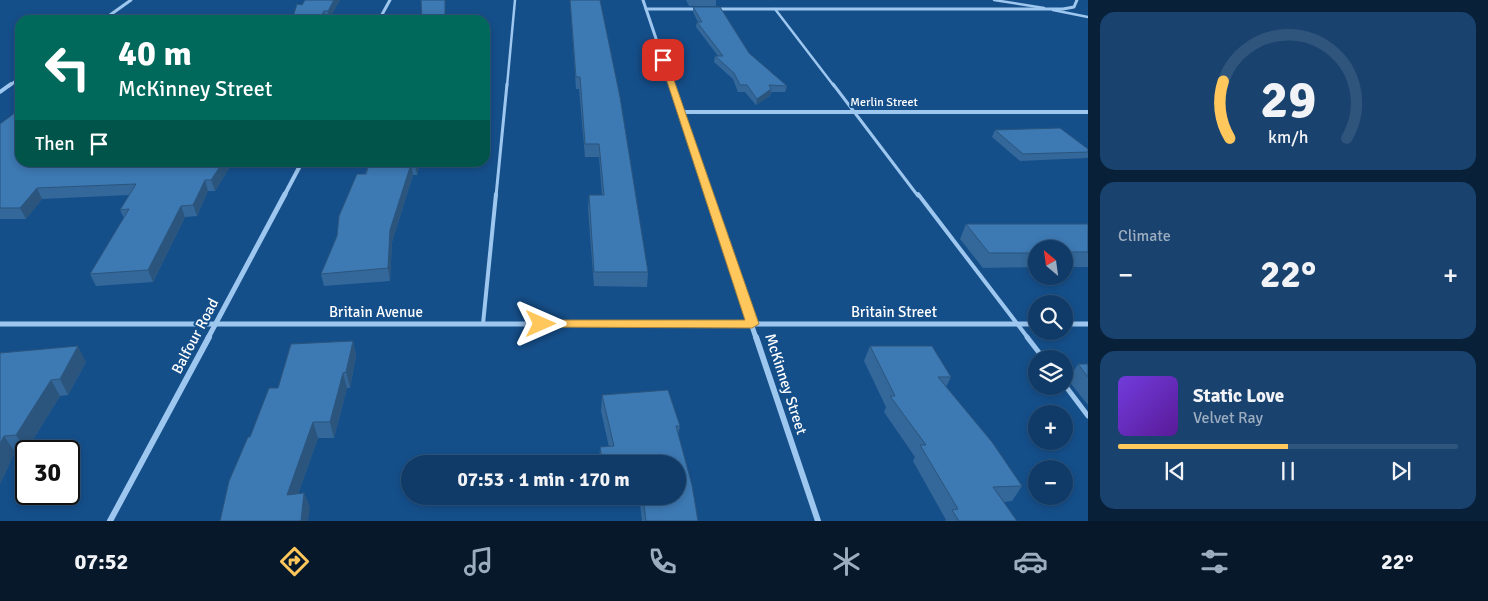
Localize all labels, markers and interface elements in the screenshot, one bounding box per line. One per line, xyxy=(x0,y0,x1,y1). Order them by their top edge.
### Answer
text: 40 m xyxy=(118,32,192,75)
icon: left xyxy=(35,35,100,100)
pin xyxy=(642,39,684,81)
icon: arrive xyxy=(649,46,677,74)
text: 29 xyxy=(1260,68,1316,132)
text: McKinney Street xyxy=(118,75,272,102)
street label: Merlin Street xyxy=(850,95,918,110)
text: km/h xyxy=(1268,126,1308,148)
icon: arrive xyxy=(85,130,113,158)
text: Then xyxy=(35,132,75,156)
text: Climate xyxy=(1118,226,1171,246)
north arrow xyxy=(1028,240,1072,285)
map controls xyxy=(1028,240,1073,505)
text: 22° xyxy=(1260,251,1316,298)
text: − xyxy=(1118,258,1133,292)
text: + xyxy=(1443,258,1458,292)
street label: Balfour Road xyxy=(168,295,222,377)
button: search xyxy=(1028,295,1073,340)
position arrow xyxy=(514,297,566,349)
street label: Britain Avenue xyxy=(329,303,423,321)
street label: Britain Street xyxy=(851,303,937,321)
street label: McKinney Street xyxy=(761,331,811,437)
button: layers xyxy=(1028,350,1073,395)
text: Static Love xyxy=(1193,384,1284,408)
button: + xyxy=(1028,405,1073,450)
text: Velvet Ray xyxy=(1193,408,1263,428)
speed limit sign: 30 xyxy=(15,440,80,505)
icon: previous xyxy=(1161,457,1189,485)
icon: pause xyxy=(1274,457,1302,485)
icon: next xyxy=(1387,457,1415,485)
button: − xyxy=(1028,460,1073,505)
text: 07:53 · 1 min · 170 m xyxy=(457,468,630,492)
icon: directions xyxy=(277,544,312,579)
icon: music xyxy=(461,544,496,579)
icon: phone xyxy=(645,544,680,579)
icon: climate xyxy=(829,544,864,579)
icon: car xyxy=(1013,544,1048,579)
icon: filters xyxy=(1197,544,1232,579)
text: 07:52 xyxy=(74,548,128,575)
text: 22° xyxy=(1381,548,1413,575)

